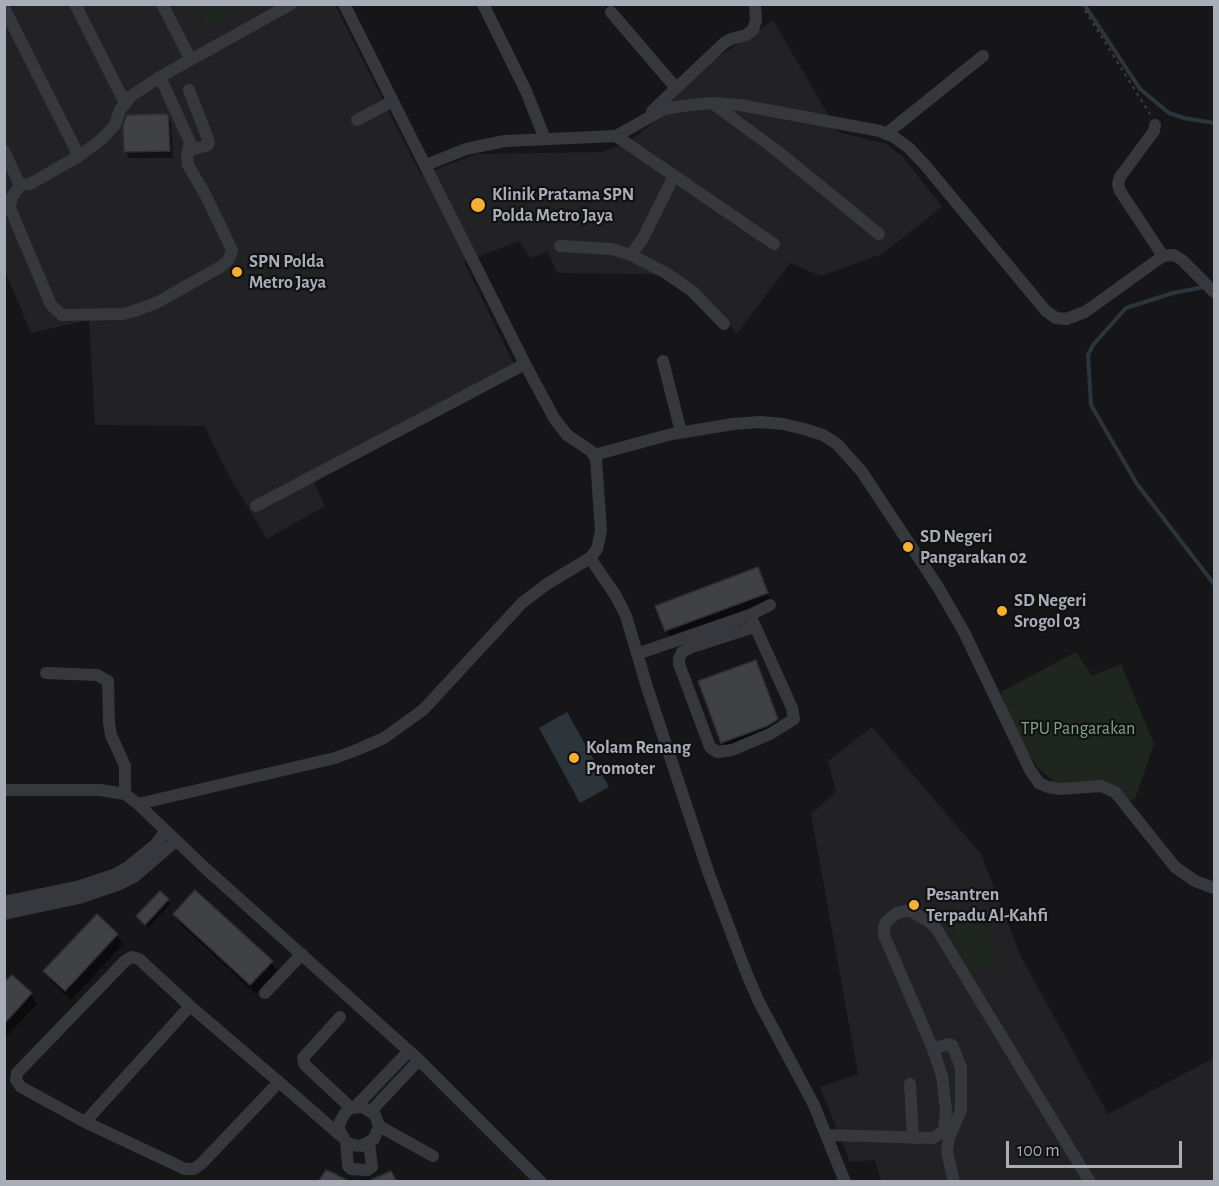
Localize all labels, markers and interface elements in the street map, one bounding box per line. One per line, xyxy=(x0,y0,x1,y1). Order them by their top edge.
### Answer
place label: Klinik Pratama SPN Polda Metro Jaya xyxy=(492,184,634,226)
marker: Klinik Pratama SPN Polda Metro Jaya xyxy=(469,196,487,214)
place label: SPN Polda Metro Jaya xyxy=(249,251,326,294)
marker: SPN Polda Metro Jaya xyxy=(230,265,244,279)
place label: SD Negeri Pangarakan 02 xyxy=(920,526,1027,568)
marker: SD Negeri Pangarakan 02 xyxy=(901,540,915,554)
place label: SD Negeri Srogol 03 xyxy=(1014,590,1086,632)
marker: SD Negeri Srogol 03 xyxy=(995,604,1009,618)
park label: TPU Pangarakan xyxy=(1021,718,1135,740)
place label: Kolam Renang Promoter xyxy=(586,737,691,780)
marker: Kolam Renang Promoter xyxy=(567,751,581,765)
place label: Pesantren Terpadu Al-Kahfi xyxy=(926,884,1048,926)
marker: Pesantren Terpadu Al-Kahfi xyxy=(907,898,921,912)
scale bar xyxy=(1009,1129,1184,1167)
text: 100 m xyxy=(1017,1142,1060,1160)

